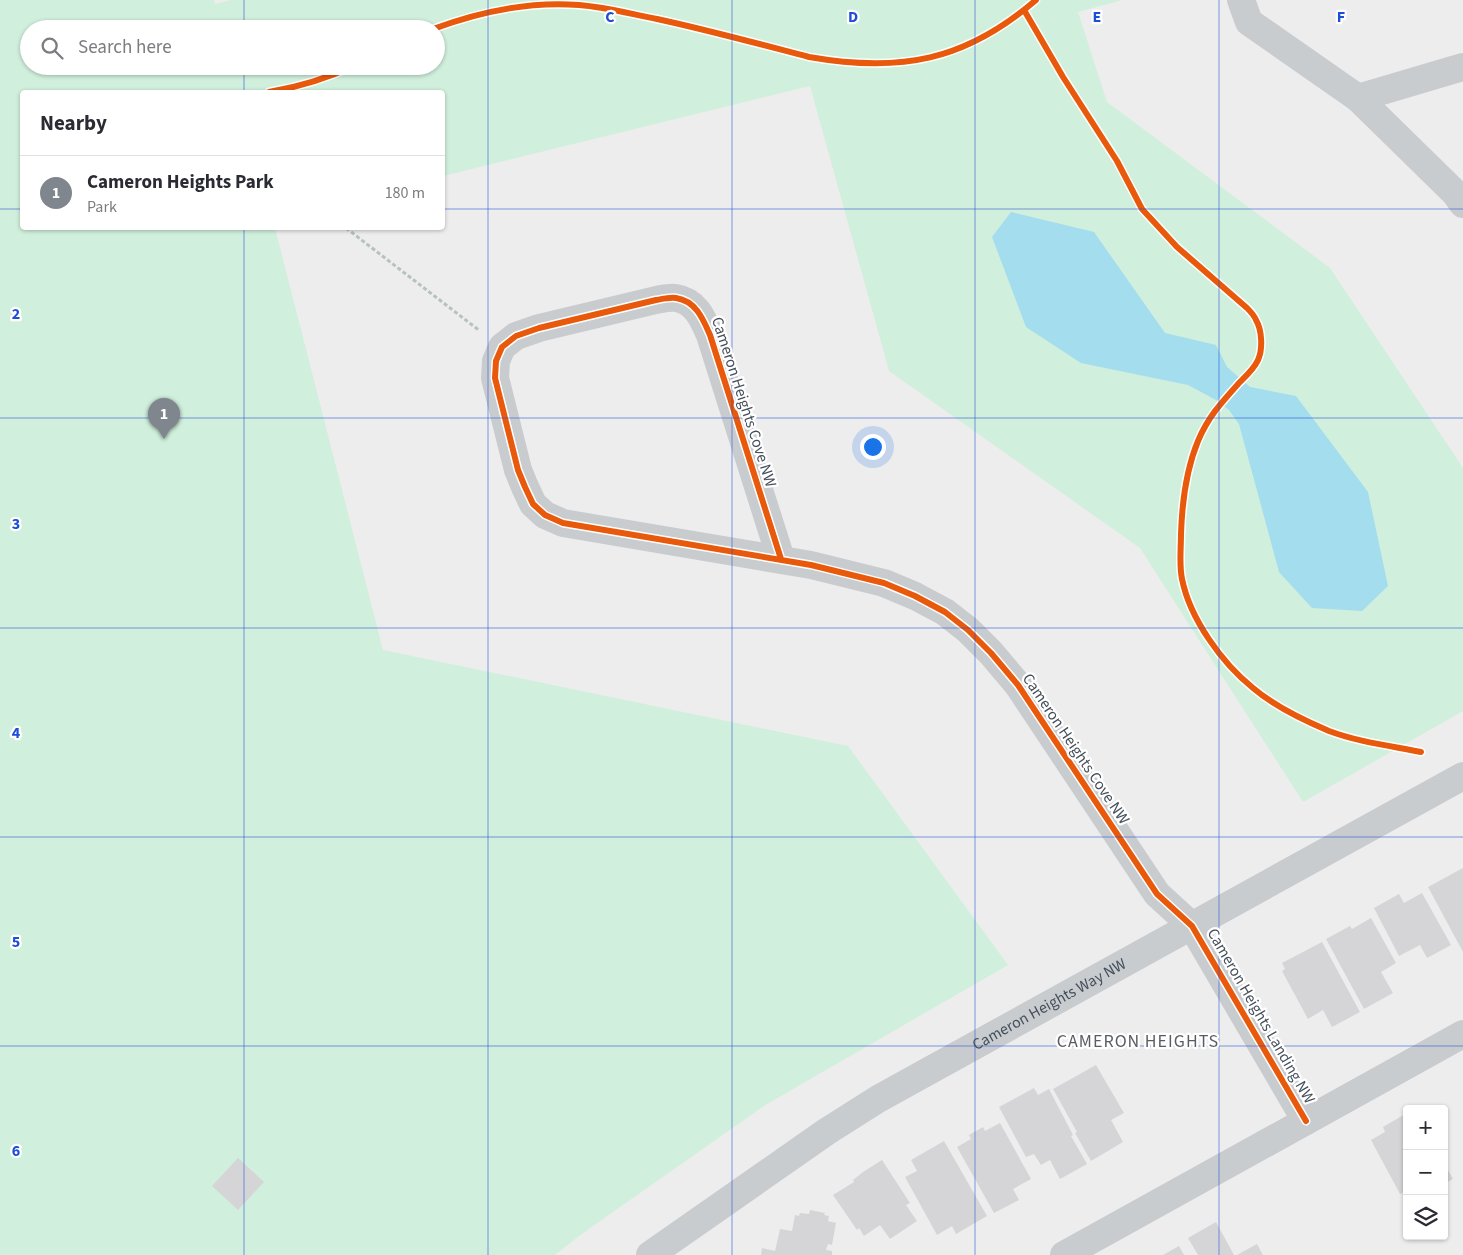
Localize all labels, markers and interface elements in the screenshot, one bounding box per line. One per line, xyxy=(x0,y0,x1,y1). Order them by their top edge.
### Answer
text: C xyxy=(605,6,615,28)
text: D xyxy=(848,6,858,28)
text: E xyxy=(1093,6,1101,28)
text: F xyxy=(1337,6,1345,28)
search box xyxy=(20,20,445,75)
icon: search xyxy=(38,34,66,62)
text: Search here xyxy=(78,34,172,61)
text: Nearby xyxy=(40,108,107,138)
text: Cameron Heights Park xyxy=(87,169,274,196)
text: 1 xyxy=(52,182,60,204)
text: 180 m xyxy=(385,182,425,204)
text: Park xyxy=(87,196,117,218)
text: 2 xyxy=(12,303,20,325)
street label: Cameron Heights Cove NW xyxy=(706,314,782,490)
pin: 1 xyxy=(148,398,180,439)
your location xyxy=(860,434,886,460)
text: 3 xyxy=(12,513,20,535)
street label: Cameron Heights Cove NW xyxy=(1017,669,1135,829)
text: 4 xyxy=(12,722,21,744)
street label: Cameron Heights Landing NW xyxy=(1202,924,1320,1108)
text: 5 xyxy=(12,931,20,953)
street label: Cameron Heights Way NW xyxy=(968,953,1131,1056)
district label: CAMERON HEIGHTS xyxy=(1057,1029,1219,1054)
map controls xyxy=(1403,1105,1448,1240)
button: + xyxy=(1403,1105,1448,1150)
text: 6 xyxy=(12,1140,20,1162)
button: − xyxy=(1403,1150,1448,1195)
button: layers xyxy=(1403,1195,1448,1240)

